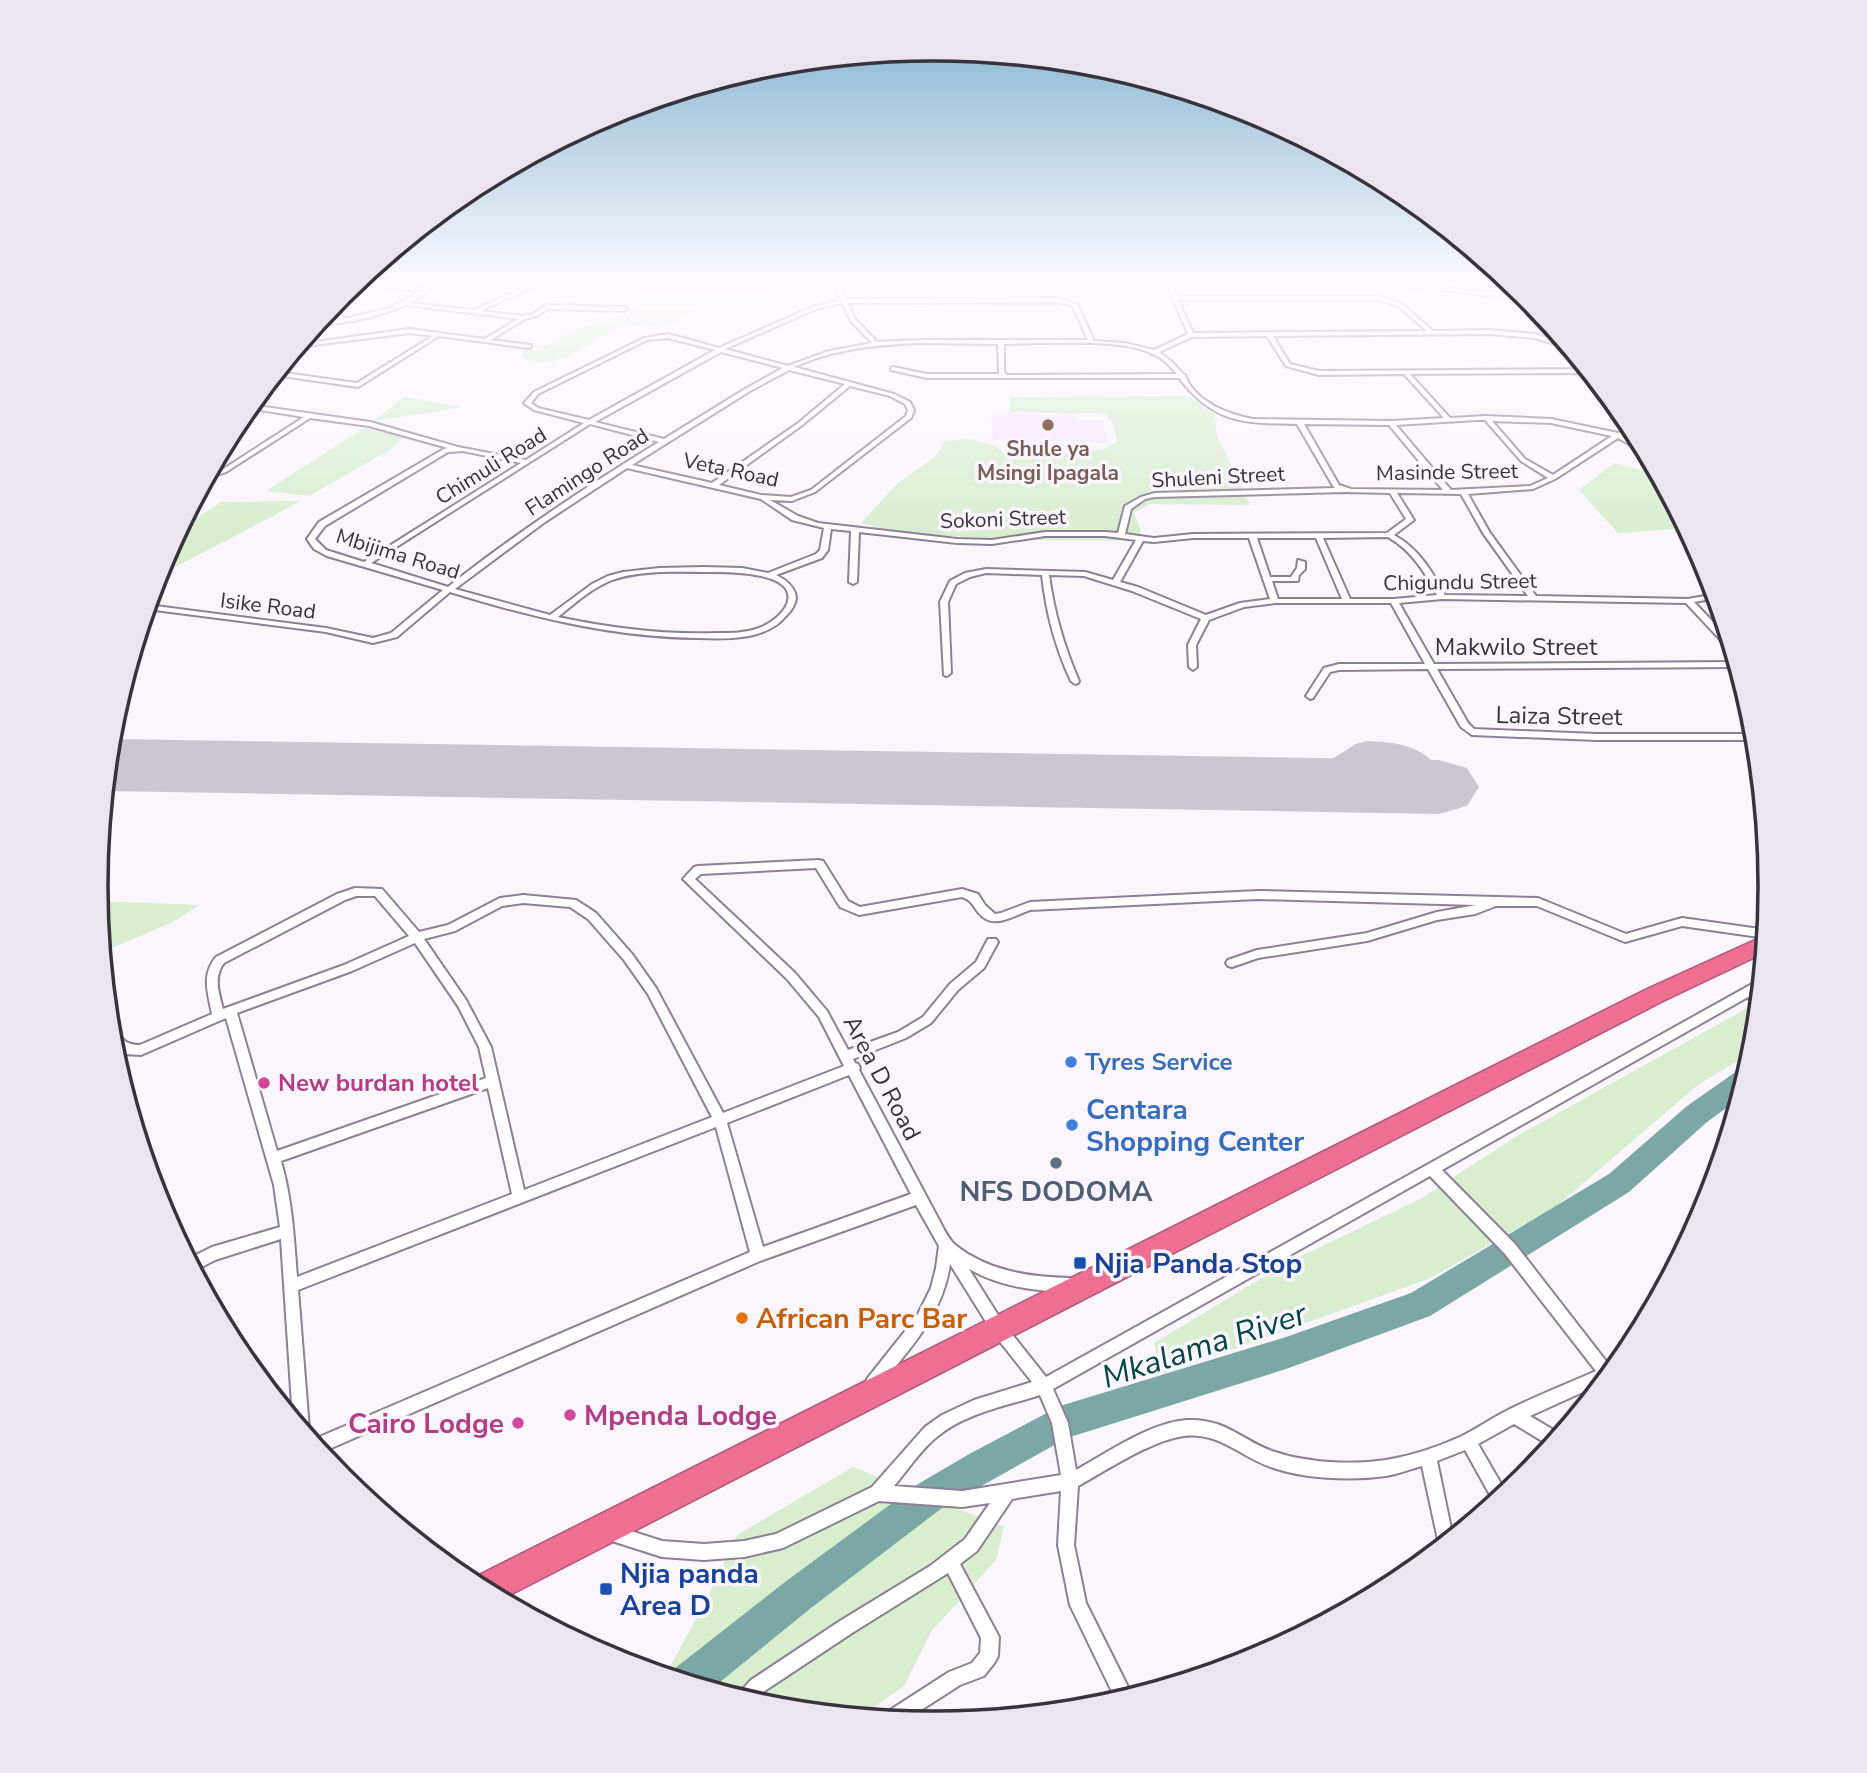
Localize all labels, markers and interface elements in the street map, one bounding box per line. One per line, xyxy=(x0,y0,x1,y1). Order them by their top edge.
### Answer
marker: Shule ya Msingi Ipagala xyxy=(1040,417,1056,433)
street label: Chimuli Road xyxy=(430,421,552,511)
street label: Flamingo Road xyxy=(520,422,654,522)
place label: Shule ya Msingi Ipagala xyxy=(977,435,1119,487)
street label: Veta Road xyxy=(680,446,781,494)
street label: Masinde Street xyxy=(1376,457,1519,487)
street label: Shuleni Street xyxy=(1151,459,1286,494)
street label: Sokoni Street xyxy=(940,503,1067,535)
street label: Mbijima Road xyxy=(333,522,463,586)
street label: Chigundu Street xyxy=(1383,567,1538,597)
street label: Isike Road xyxy=(219,586,317,626)
street label: Makwilo Street xyxy=(1435,631,1598,663)
street label: Laiza Street xyxy=(1495,699,1623,733)
street label: Area D Road xyxy=(836,1010,928,1146)
place label: Tyres Service xyxy=(1085,1046,1233,1078)
marker: Tyres Service xyxy=(1063,1054,1079,1070)
place label: New burdan hotel xyxy=(278,1067,479,1099)
marker: New burdan hotel xyxy=(256,1075,272,1091)
place label: Centara Shopping Center xyxy=(1086,1091,1304,1161)
marker: Centara Shopping Center xyxy=(1064,1117,1080,1133)
marker: NFS DODOMA xyxy=(1048,1155,1064,1171)
place label: NFS DODOMA xyxy=(959,1173,1153,1211)
place label: Njia Panda Stop xyxy=(1094,1245,1302,1283)
marker: Njia Panda Stop xyxy=(1072,1255,1088,1271)
water label: Mkalama River xyxy=(1096,1292,1313,1399)
place label: African Parc Bar xyxy=(756,1300,967,1338)
marker: African Parc Bar xyxy=(734,1310,750,1326)
place label: Mpenda Lodge xyxy=(584,1397,777,1435)
place label: Cairo Lodge xyxy=(348,1405,504,1443)
marker: Mpenda Lodge xyxy=(562,1407,578,1423)
marker: Cairo Lodge xyxy=(510,1415,526,1431)
place label: Njia panda Area D xyxy=(620,1555,759,1625)
marker: Njia panda Area D xyxy=(598,1581,614,1597)

